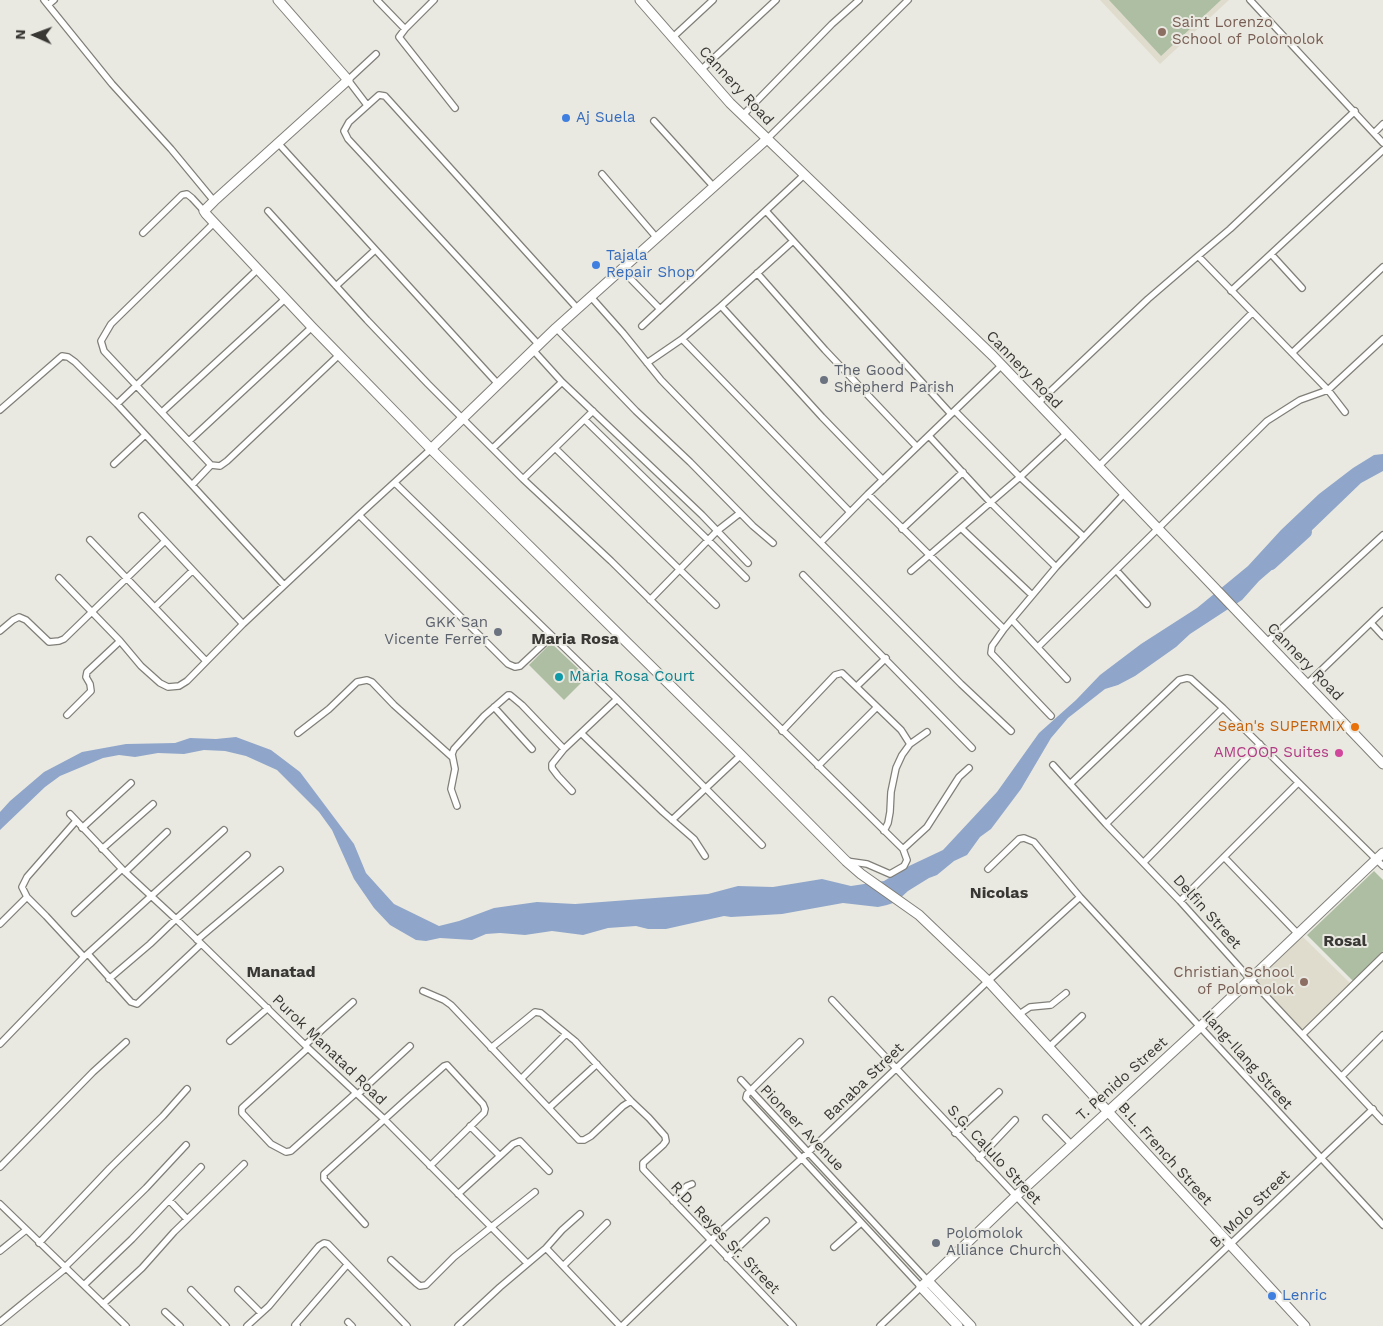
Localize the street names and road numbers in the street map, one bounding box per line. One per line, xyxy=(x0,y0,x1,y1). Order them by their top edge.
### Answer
street label: Cannery Road xyxy=(695,43,777,129)
street label: Cannery Road xyxy=(982,327,1066,413)
street label: Cannery Road xyxy=(1263,619,1347,705)
street label: Delfin Street xyxy=(1169,871,1245,953)
street label: Purok Manatad Road xyxy=(268,991,390,1109)
street label: Ilang-Ilang Street xyxy=(1198,1007,1296,1113)
street label: T. Penido Street xyxy=(1073,1033,1171,1125)
street label: Banaba Street xyxy=(820,1039,908,1125)
street label: Pioneer Avenue xyxy=(756,1081,848,1175)
street label: B.L. French Street xyxy=(1114,1099,1216,1209)
street label: S.G. Calulo Street xyxy=(943,1101,1045,1209)
street label: B. Molo Street xyxy=(1206,1166,1294,1252)
street label: R.D. Reyes Sr. Street xyxy=(667,1178,783,1298)

